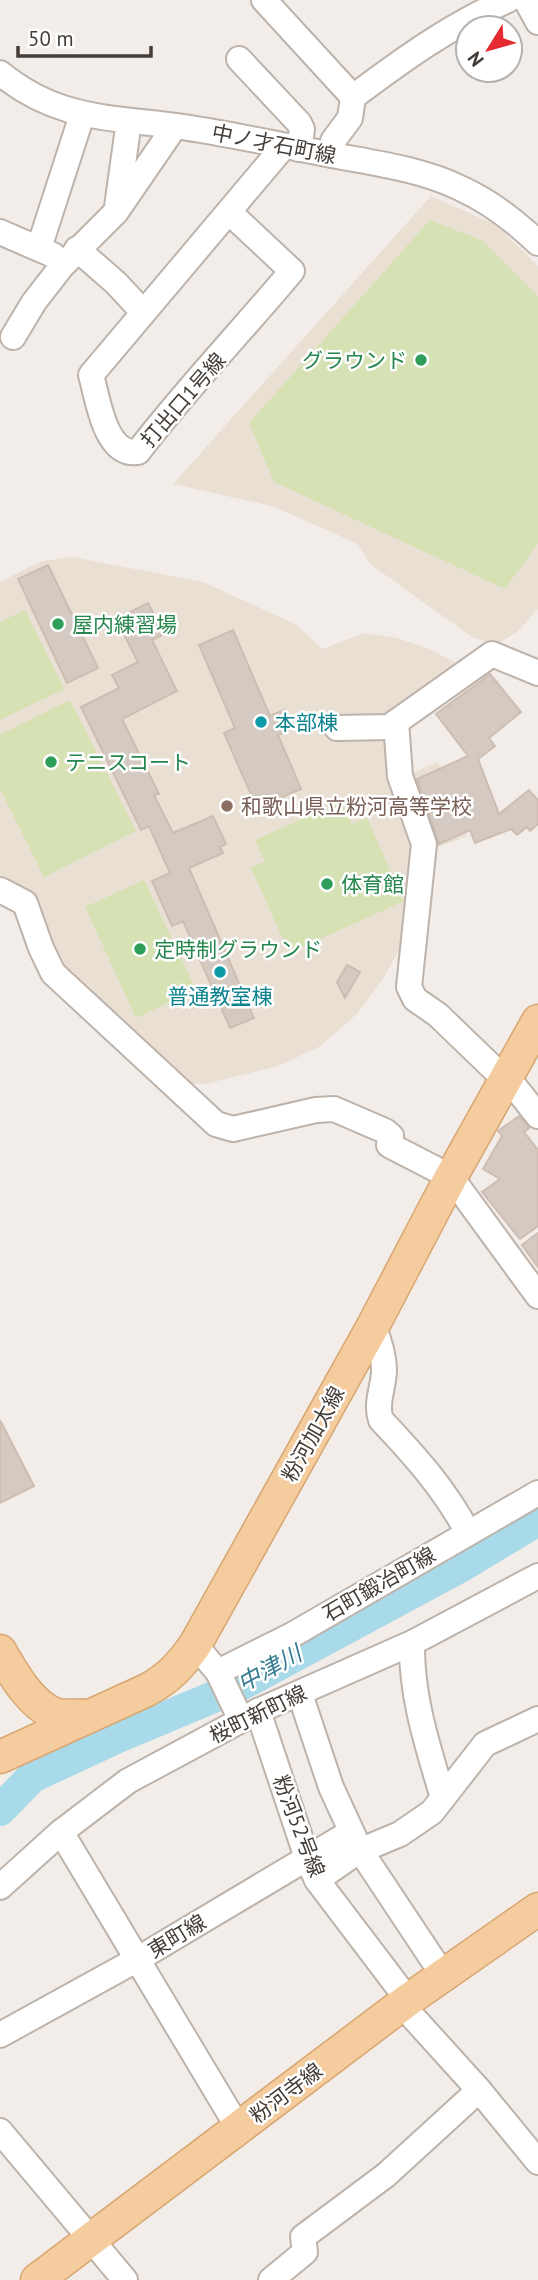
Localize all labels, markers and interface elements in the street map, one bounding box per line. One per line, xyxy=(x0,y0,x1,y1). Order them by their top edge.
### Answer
scale bar xyxy=(18,14,150,58)
north arrow xyxy=(454,14,524,84)
text: 50 m xyxy=(28,25,74,52)
text: N xyxy=(462,47,489,71)
street label: 中ノ才石町線 xyxy=(210,119,338,169)
street label: 打出口1号線 xyxy=(135,347,231,453)
place label: グラウンド xyxy=(302,347,407,374)
marker: グラウンド xyxy=(413,352,429,368)
place label: 屋内練習場 xyxy=(72,611,177,638)
marker: 屋内練習場 xyxy=(50,616,66,632)
place label: 本部棟 xyxy=(275,709,338,736)
marker: 本部棟 xyxy=(253,714,269,730)
place label: テニスコート xyxy=(65,749,191,776)
marker: テニスコート xyxy=(43,754,59,770)
place label: 和歌山県立粉河高等学校 xyxy=(241,793,472,820)
marker: 和歌山県立粉河高等学校 xyxy=(219,798,235,814)
place label: 体育館 xyxy=(341,871,404,898)
marker: 体育館 xyxy=(319,876,335,892)
place label: 定時制グラウンド xyxy=(154,936,322,963)
marker: 定時制グラウンド xyxy=(132,941,148,957)
marker: 普通教室棟 xyxy=(212,964,228,980)
place label: 普通教室棟 xyxy=(168,983,273,1010)
street label: 粉河加太線 xyxy=(276,1382,350,1486)
street label: 石町鍛冶町線 xyxy=(318,1541,440,1627)
water label: 中津川 xyxy=(232,1637,309,1697)
street label: 桜町新町線 xyxy=(205,1679,311,1749)
street label: 粉河52号線 xyxy=(267,1771,331,1881)
street label: 東町線 xyxy=(143,1908,211,1964)
street label: 粉河寺線 xyxy=(244,2057,328,2129)

